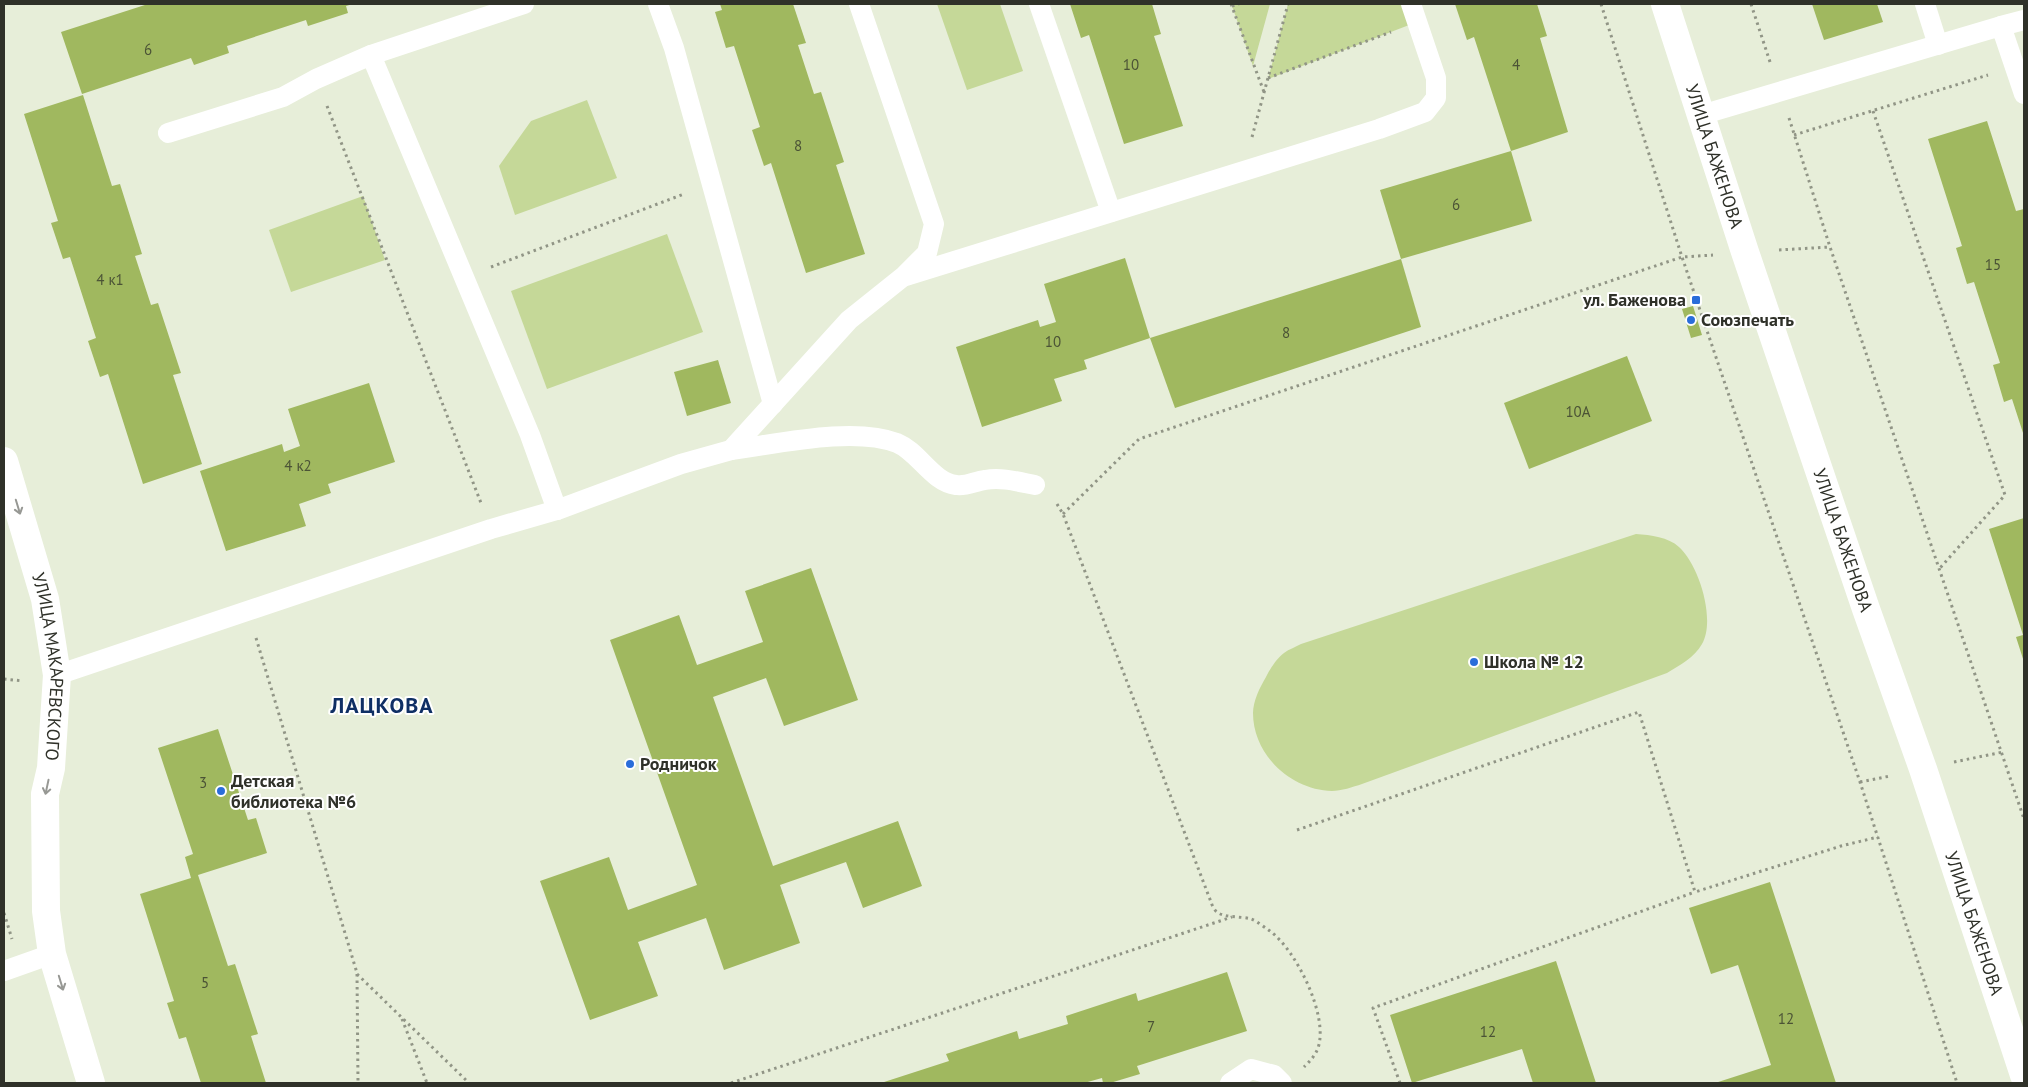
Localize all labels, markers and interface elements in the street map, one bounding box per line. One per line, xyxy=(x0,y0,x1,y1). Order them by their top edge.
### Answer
house number: 6 xyxy=(144,40,152,59)
house number: 10 xyxy=(1123,55,1139,74)
house number: 4 xyxy=(1512,55,1520,74)
street label: УЛИЦА БАЖЕНОВА xyxy=(1681,81,1749,231)
house number: 8 xyxy=(794,136,802,155)
house number: 6 xyxy=(1452,195,1460,214)
house number: 15 xyxy=(1985,255,2001,274)
house number: 4 к1 xyxy=(96,270,124,289)
place label: ул. Баженова xyxy=(1582,288,1686,311)
marker: ул. Баженова xyxy=(1690,294,1702,306)
place label: Союзпечать xyxy=(1701,308,1794,331)
marker: Союзпечать xyxy=(1685,314,1697,326)
house number: 8 xyxy=(1282,323,1290,342)
house number: 10 xyxy=(1045,332,1061,351)
house number: 10А xyxy=(1565,402,1591,421)
house number: 4 к2 xyxy=(284,456,312,475)
street label: УЛИЦА БАЖЕНОВА xyxy=(1808,465,1878,615)
one-way arrow xyxy=(13,499,23,515)
street label: УЛИЦА МАКАРЕВСКОГО xyxy=(27,570,69,761)
place label: Школа № 12 xyxy=(1484,650,1584,673)
marker: Школа № 12 xyxy=(1468,656,1480,668)
district label: ЛАЦКОВА xyxy=(329,691,434,719)
place label: Родничок xyxy=(640,752,717,775)
marker: Родничок xyxy=(624,758,636,770)
place label: Детская библиотека №6 xyxy=(231,769,356,813)
house number: 3 xyxy=(199,773,207,792)
one-way arrow xyxy=(42,778,51,794)
marker: Детская библиотека №6 xyxy=(215,785,227,797)
street label: УЛИЦА БАЖЕНОВА xyxy=(1940,848,2009,999)
house number: 5 xyxy=(201,973,209,992)
one-way arrow xyxy=(56,974,66,990)
house number: 12 xyxy=(1778,1009,1794,1028)
house number: 7 xyxy=(1147,1017,1155,1036)
house number: 12 xyxy=(1480,1022,1496,1041)

